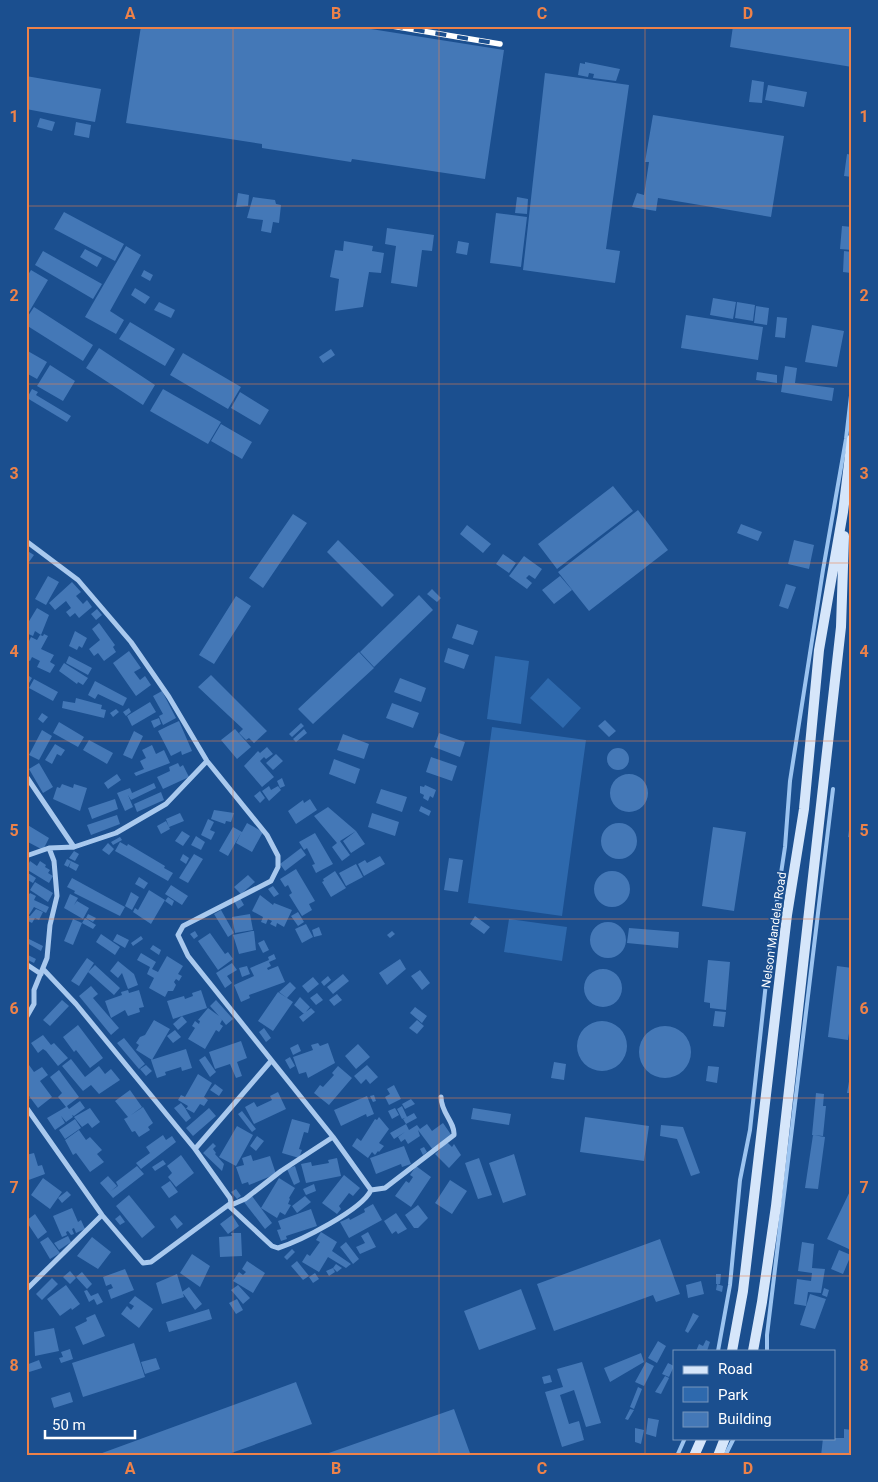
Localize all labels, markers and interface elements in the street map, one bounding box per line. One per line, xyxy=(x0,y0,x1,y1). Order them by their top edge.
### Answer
text: A xyxy=(125,4,136,23)
text: B xyxy=(331,4,341,23)
text: C xyxy=(537,4,547,23)
text: D xyxy=(743,4,753,23)
text: 1 xyxy=(9,107,19,126)
text: 1 xyxy=(859,107,869,126)
text: 2 xyxy=(9,286,19,305)
text: 2 xyxy=(859,286,869,305)
text: 3 xyxy=(9,464,19,483)
text: 3 xyxy=(859,464,869,483)
text: 4 xyxy=(9,642,19,661)
text: 4 xyxy=(859,642,869,661)
text: 5 xyxy=(9,821,19,840)
text: 5 xyxy=(859,821,869,840)
street label: Nelson Mandela Road xyxy=(759,871,789,989)
text: 6 xyxy=(9,999,19,1018)
text: 6 xyxy=(859,999,869,1018)
text: 7 xyxy=(9,1178,19,1197)
text: 7 xyxy=(859,1178,869,1197)
legend xyxy=(673,1350,836,1440)
text: 8 xyxy=(9,1356,19,1375)
text: 8 xyxy=(859,1356,869,1375)
text: Road xyxy=(718,1360,752,1378)
text: Park xyxy=(718,1386,749,1404)
scale bar xyxy=(45,1407,135,1439)
text: Building xyxy=(718,1410,772,1428)
text: 50 m xyxy=(52,1416,86,1434)
text: A xyxy=(125,1459,136,1478)
text: B xyxy=(331,1459,341,1478)
text: C xyxy=(537,1459,547,1478)
text: D xyxy=(743,1459,753,1478)

